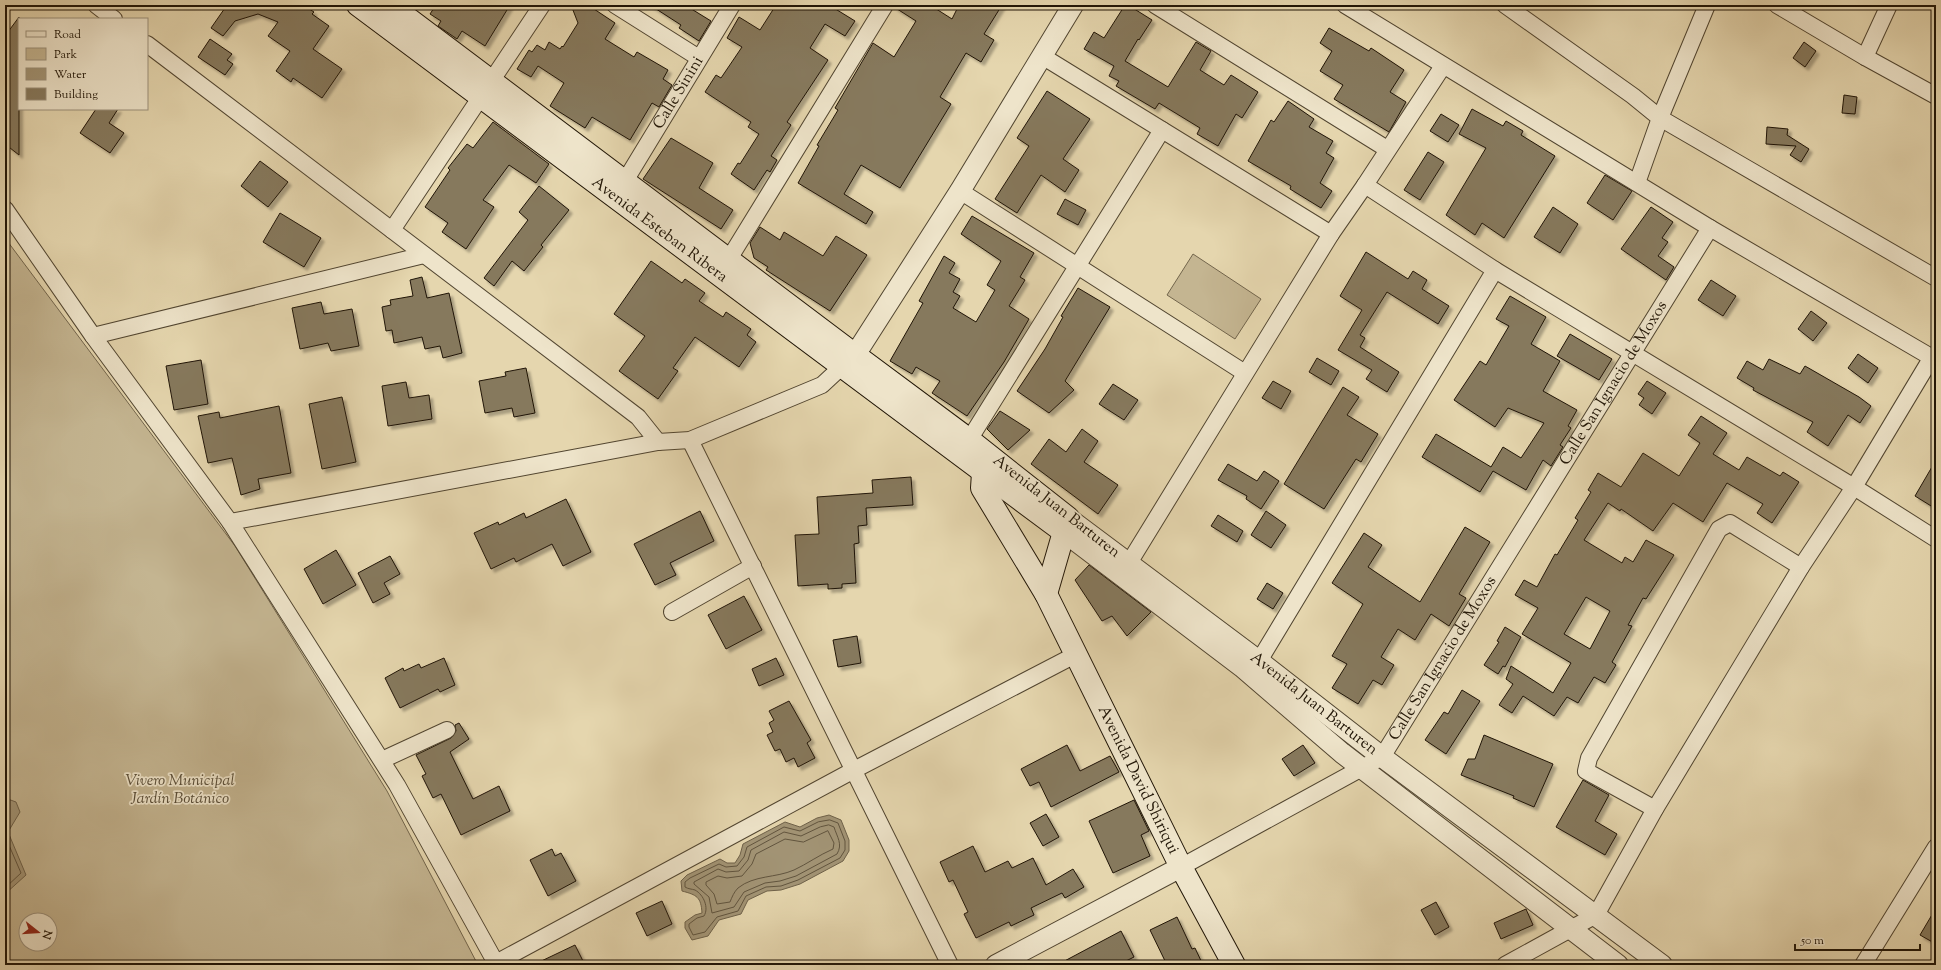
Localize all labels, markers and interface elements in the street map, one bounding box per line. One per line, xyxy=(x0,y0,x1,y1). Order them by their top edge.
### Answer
legend xyxy=(18,18,148,110)
text: Road xyxy=(54,26,81,44)
text: Park xyxy=(54,46,77,64)
street label: Calle Sinini xyxy=(647,52,710,134)
text: Water xyxy=(54,66,87,84)
text: Building xyxy=(54,86,98,104)
street label: Avenida Esteban Ribera xyxy=(586,171,733,289)
street label: Calle San Ignacio de Moxos xyxy=(1554,296,1674,470)
street label: Avenida Juan Barturen xyxy=(987,450,1125,564)
street label: Calle San Ignacio de Moxos xyxy=(1383,572,1503,745)
street label: Avenida Juan Barturen xyxy=(1245,647,1383,761)
street label: Avenida David Shiriqui xyxy=(1092,702,1185,859)
park label: Vivero Municipal Jardín Botánico xyxy=(125,770,235,811)
north arrow xyxy=(18,912,58,952)
scale bar xyxy=(1795,926,1920,952)
text: N xyxy=(38,927,56,941)
text: 50 m xyxy=(1800,932,1824,950)

